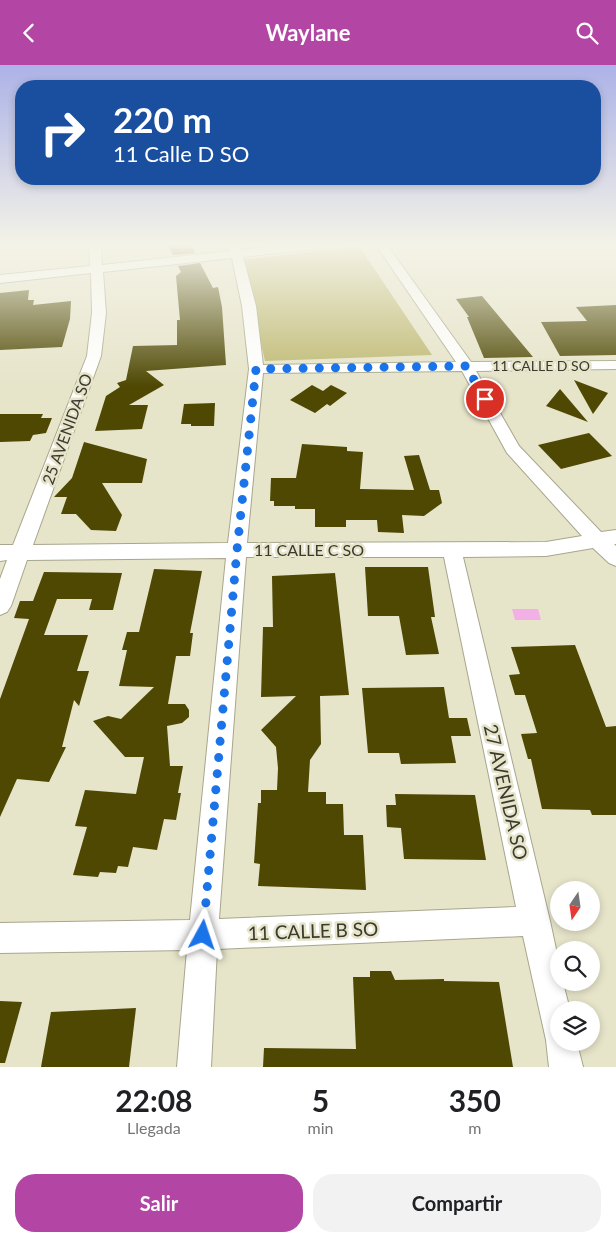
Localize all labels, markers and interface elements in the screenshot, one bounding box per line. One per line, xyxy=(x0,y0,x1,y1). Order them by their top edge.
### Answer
icon: back xyxy=(15,19,43,47)
text: Waylane xyxy=(265,19,351,46)
icon: search xyxy=(573,19,601,47)
text: 220 m xyxy=(113,98,212,140)
icon: right xyxy=(30,100,95,165)
text: 11 Calle D SO xyxy=(113,140,249,167)
street label: 11 CALLE D SO xyxy=(492,357,590,374)
street label: 25 AVENIDA SO xyxy=(38,371,95,487)
pin xyxy=(464,378,506,420)
icon: arrive xyxy=(471,385,499,413)
street label: 11 CALLE C SO xyxy=(254,540,364,559)
street label: 27 AVENIDA SO xyxy=(480,722,533,862)
north arrow xyxy=(550,881,600,931)
map controls xyxy=(550,881,600,1051)
position arrow xyxy=(176,908,228,960)
street label: 11 CALLE B SO xyxy=(247,917,379,944)
button: search xyxy=(550,941,600,991)
button: layers xyxy=(550,1001,600,1051)
text: 22:08 xyxy=(115,1082,192,1118)
text: 5 xyxy=(312,1082,329,1118)
text: 350 xyxy=(449,1082,501,1118)
text: Llegada xyxy=(127,1118,181,1137)
text: min xyxy=(308,1118,334,1137)
text: m xyxy=(468,1118,481,1137)
button: Salir xyxy=(15,1174,303,1232)
button: Compartir xyxy=(313,1174,601,1232)

